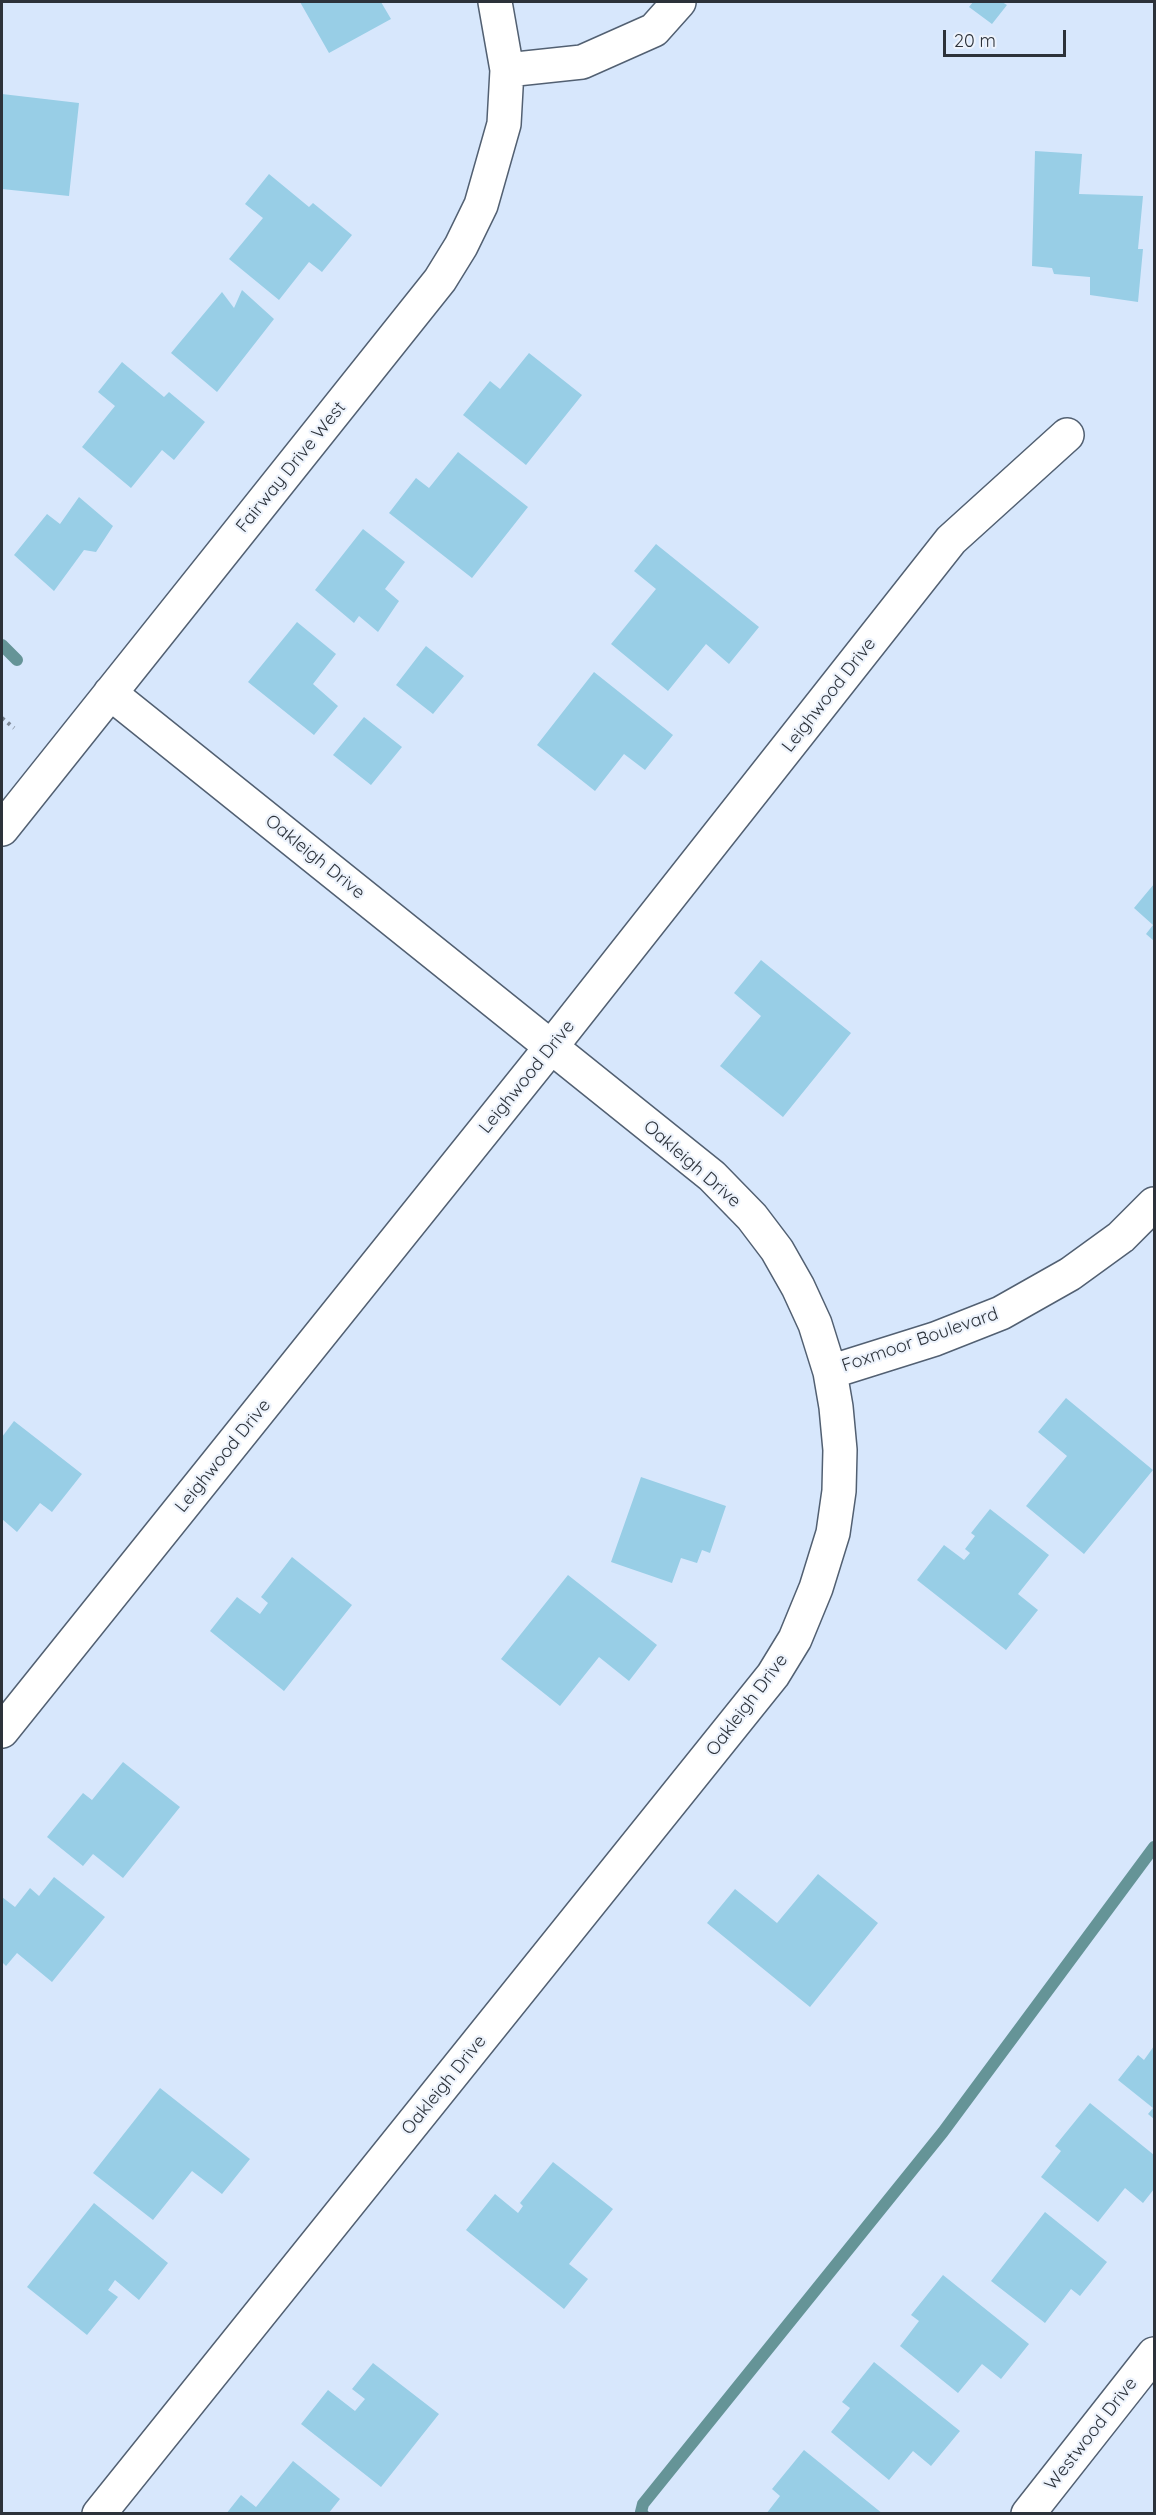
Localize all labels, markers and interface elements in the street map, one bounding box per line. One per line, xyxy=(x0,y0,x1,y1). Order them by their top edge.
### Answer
scale bar xyxy=(946,18,1069,56)
text: 20 m xyxy=(954,29,996,52)
street label: Fairway Drive West xyxy=(232,397,350,537)
street label: Leighwood Drive xyxy=(778,633,880,757)
street label: Oakleigh Drive xyxy=(261,810,369,904)
street label: Leighwood Drive xyxy=(475,1016,579,1138)
street label: Oakleigh Drive xyxy=(639,1116,745,1212)
street label: Foxmoor Boulevard xyxy=(839,1303,1001,1377)
street label: Leighwood Drive xyxy=(171,1395,275,1517)
street label: Oakleigh Drive xyxy=(702,1650,792,1760)
street label: Oakleigh Drive xyxy=(397,2031,491,2139)
street label: Westwood Drive xyxy=(1040,2373,1142,2495)

